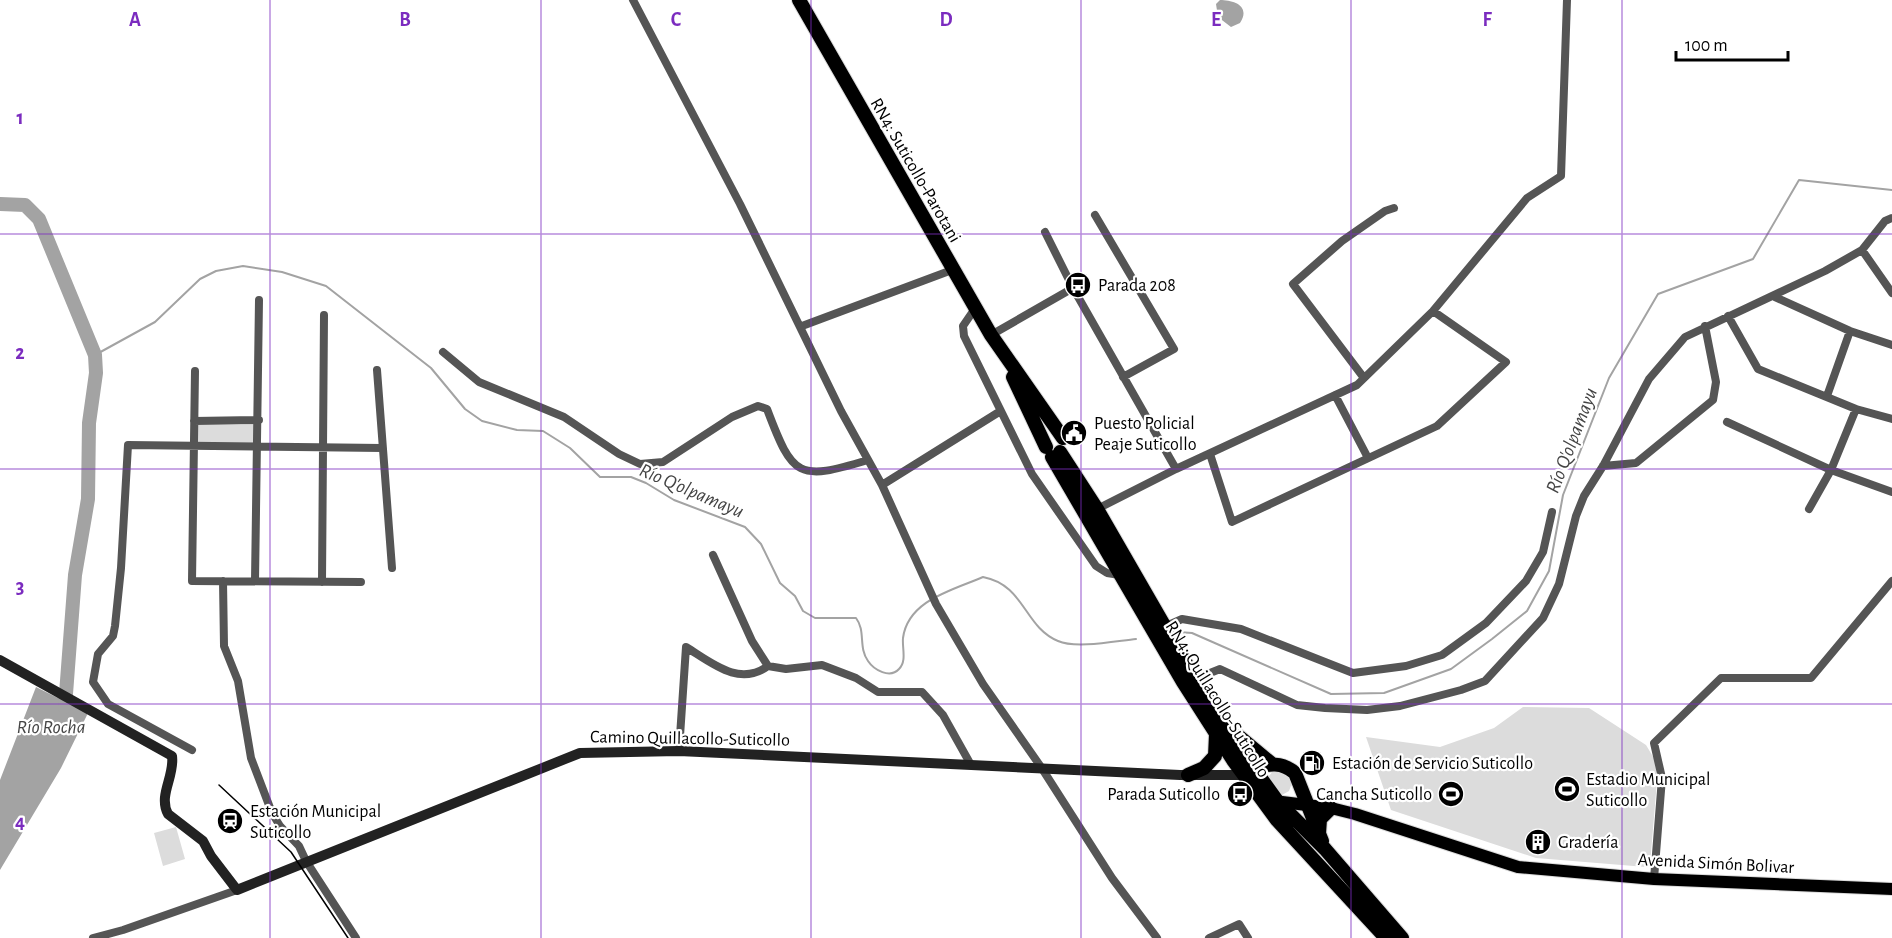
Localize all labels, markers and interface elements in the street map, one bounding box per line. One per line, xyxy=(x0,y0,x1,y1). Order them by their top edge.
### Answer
text: A xyxy=(129,10,141,30)
text: B xyxy=(399,10,411,30)
text: C xyxy=(671,10,682,30)
text: D xyxy=(939,10,953,30)
text: E xyxy=(1211,10,1221,30)
text: F xyxy=(1482,10,1492,30)
scale bar xyxy=(1676,24,1788,62)
text: 100 m xyxy=(1685,37,1728,55)
street label: RN4: Suticollo-Parotani xyxy=(866,95,964,246)
text: 1 xyxy=(16,108,24,128)
bus stop icon: Parada 208 xyxy=(1063,270,1093,300)
place label: Parada 208 xyxy=(1098,277,1176,295)
text: 2 xyxy=(15,343,25,363)
water label: Río Q'olpamayu xyxy=(1543,385,1601,496)
place label: Puesto Policial Peaje Suticollo xyxy=(1094,415,1197,454)
public building icon: Puesto Policial Peaje Suticollo xyxy=(1059,418,1089,448)
water label: Río Q'olpamayu xyxy=(637,460,747,522)
text: 3 xyxy=(16,577,24,597)
street label: RN4: Quillacollo-Suticollo xyxy=(1162,618,1273,781)
water label: Río Rocha xyxy=(16,717,86,737)
street label: Camino Quillacollo-Suticollo xyxy=(590,728,790,750)
fuel station icon: Estación de Servicio Suticollo xyxy=(1297,748,1327,778)
place label: Estación de Servicio Suticollo xyxy=(1332,755,1533,773)
place label: Estadio Municipal Suticollo xyxy=(1586,771,1711,810)
sports icon: Estadio Municipal Suticollo xyxy=(1552,774,1582,804)
bus stop icon: Parada Suticollo xyxy=(1225,779,1255,809)
sports icon: Cancha Suticollo xyxy=(1436,779,1466,809)
place label: Parada Suticollo xyxy=(1107,786,1220,804)
place label: Cancha Suticollo xyxy=(1316,786,1432,804)
place label: Estación Municipal Suticollo xyxy=(250,803,381,842)
station icon: Estación Municipal Suticollo xyxy=(215,806,245,836)
text: 4 xyxy=(15,812,25,832)
building icon: Gradería xyxy=(1523,827,1553,857)
place label: Gradería xyxy=(1558,834,1618,852)
street label: Avenida Simón Bolivar xyxy=(1637,851,1795,877)

